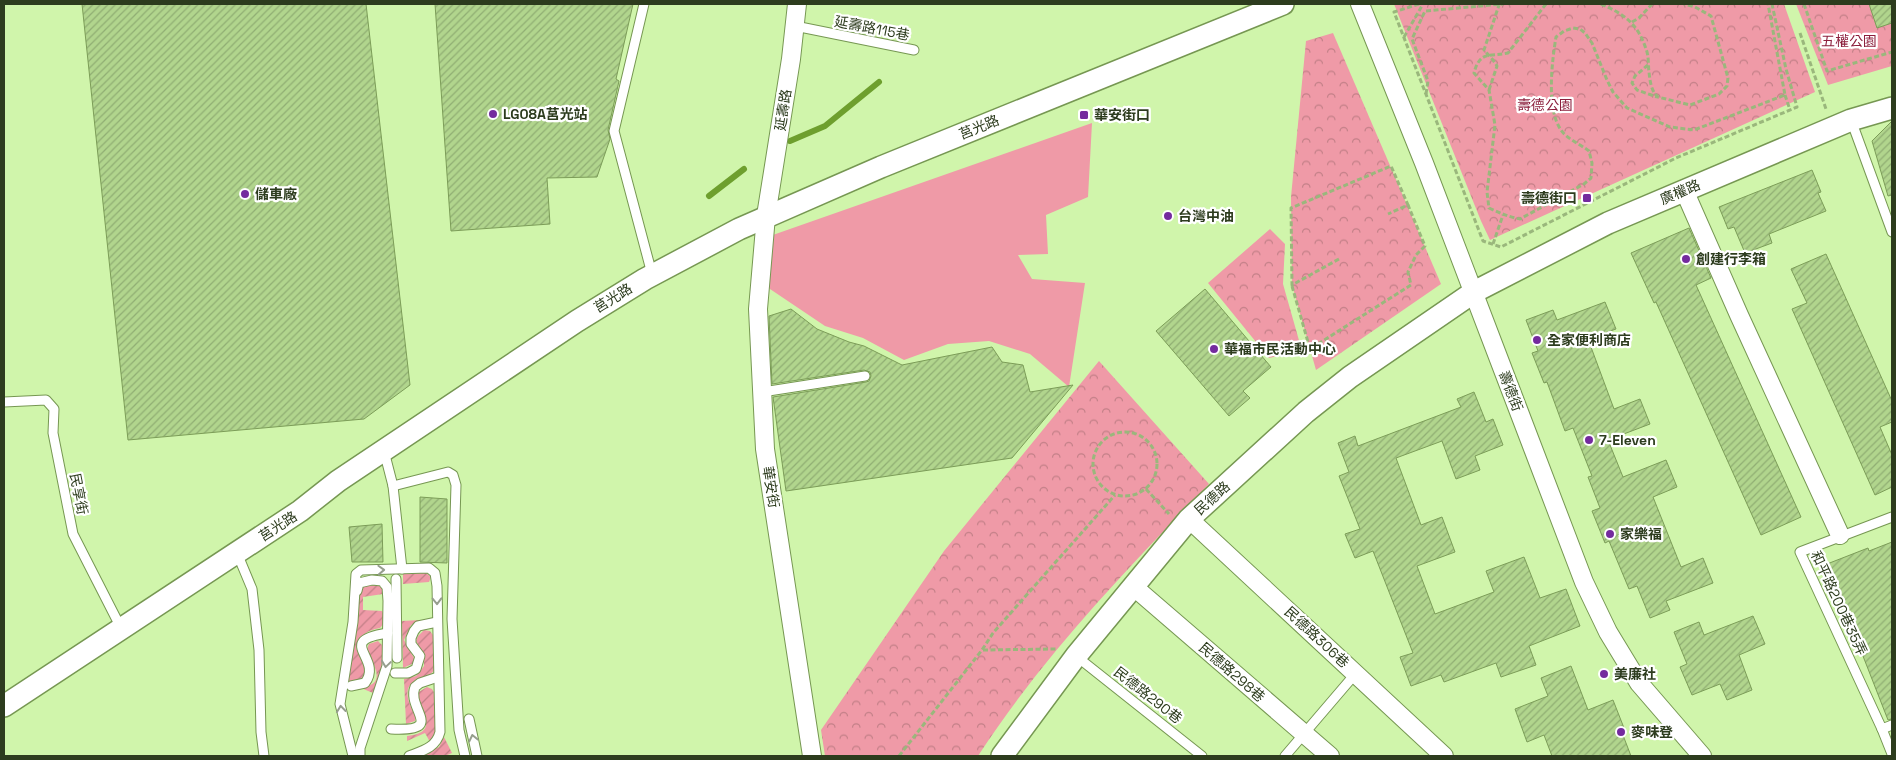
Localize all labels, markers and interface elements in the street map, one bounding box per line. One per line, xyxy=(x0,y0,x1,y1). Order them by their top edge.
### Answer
street label: 延壽路115巷 xyxy=(833,12,911,44)
park label: 五權公園 xyxy=(1821,32,1877,50)
street label: 延壽路 xyxy=(771,88,795,132)
park label: 壽德公園 xyxy=(1517,96,1573,114)
place label: LG08A莒光站 xyxy=(503,105,588,123)
place label: 華安街口 xyxy=(1094,106,1150,124)
marker: LG08A莒光站 xyxy=(487,108,499,120)
marker: 華安街口 xyxy=(1078,109,1090,121)
street label: 莒光路 xyxy=(956,111,1002,143)
street label: 廣權路 xyxy=(1657,176,1703,208)
place label: 儲車廠 xyxy=(255,185,297,203)
marker: 儲車廠 xyxy=(239,188,251,200)
place label: 壽德街口 xyxy=(1521,189,1577,207)
marker: 壽德街口 xyxy=(1581,192,1593,204)
place label: 台灣中油 xyxy=(1178,207,1234,225)
marker: 台灣中油 xyxy=(1162,210,1174,222)
place label: 創建行李箱 xyxy=(1696,250,1766,268)
marker: 創建行李箱 xyxy=(1680,253,1692,265)
street label: 莒光路 xyxy=(590,279,636,317)
place label: 全家便利商店 xyxy=(1547,331,1631,349)
marker: 全家便利商店 xyxy=(1531,334,1543,346)
place label: 華福市民活動中心 xyxy=(1224,340,1336,358)
marker: 華福市民活動中心 xyxy=(1208,343,1220,355)
street label: 壽德街 xyxy=(1495,368,1527,414)
place label: 7-Eleven xyxy=(1599,431,1656,449)
marker: 7-Eleven xyxy=(1583,434,1595,446)
street label: 華安街 xyxy=(759,465,783,509)
street label: 民享街 xyxy=(66,472,92,516)
street label: 民德路 xyxy=(1190,477,1234,519)
street label: 莒光路 xyxy=(255,507,301,545)
place label: 家樂福 xyxy=(1620,525,1662,543)
marker: 家樂福 xyxy=(1604,528,1616,540)
street label: 和平路200巷35弄 xyxy=(1807,548,1871,658)
one-way arrow xyxy=(377,564,385,575)
one-way arrow xyxy=(432,597,442,605)
street label: 民德路306巷 xyxy=(1281,602,1353,672)
street label: 民德路298巷 xyxy=(1195,638,1269,706)
one-way arrow xyxy=(381,660,392,668)
street label: 民德路290巷 xyxy=(1110,663,1186,727)
place label: 美廉社 xyxy=(1614,665,1656,683)
marker: 美廉社 xyxy=(1598,668,1610,680)
one-way arrow xyxy=(336,705,347,713)
place label: 麥味登 xyxy=(1631,723,1673,741)
marker: 麥味登 xyxy=(1615,726,1627,738)
one-way arrow xyxy=(468,733,479,742)

